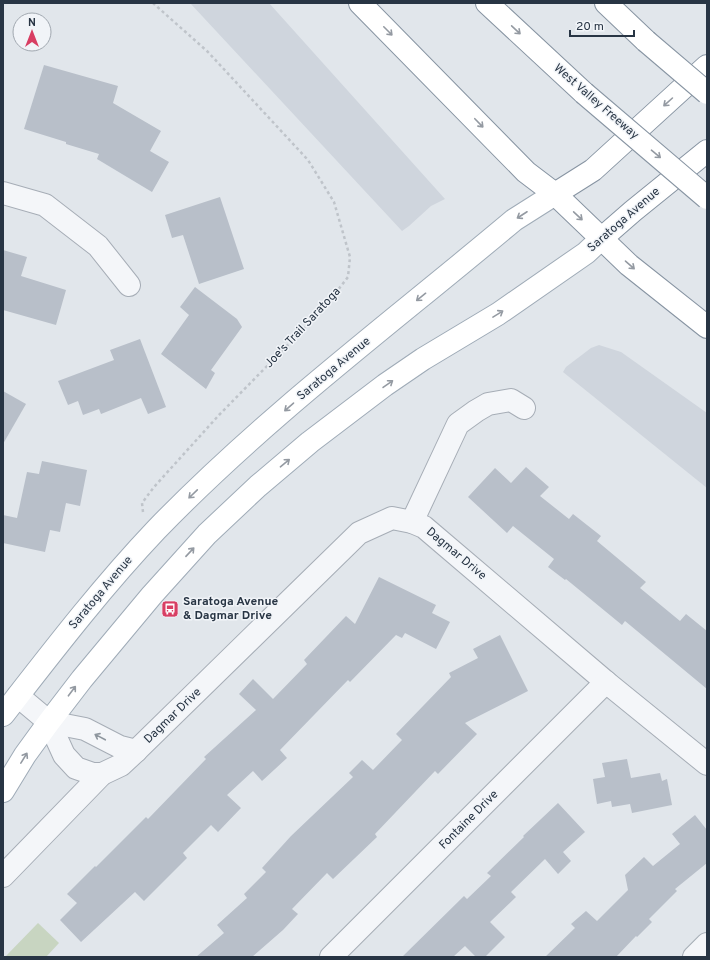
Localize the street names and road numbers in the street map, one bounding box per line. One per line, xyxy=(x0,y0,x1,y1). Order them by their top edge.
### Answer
street label: West Valley Freeway xyxy=(550,61,642,143)
street label: Saratoga Avenue xyxy=(584,184,664,256)
street label: Joe's Trail Saratoga xyxy=(261,284,345,372)
street label: Saratoga Avenue xyxy=(294,334,374,404)
street label: Dagmar Drive xyxy=(423,524,489,584)
street label: Saratoga Avenue xyxy=(66,553,136,633)
street label: Dagmar Drive xyxy=(141,685,205,747)
street label: Fontaine Drive xyxy=(436,787,502,853)

